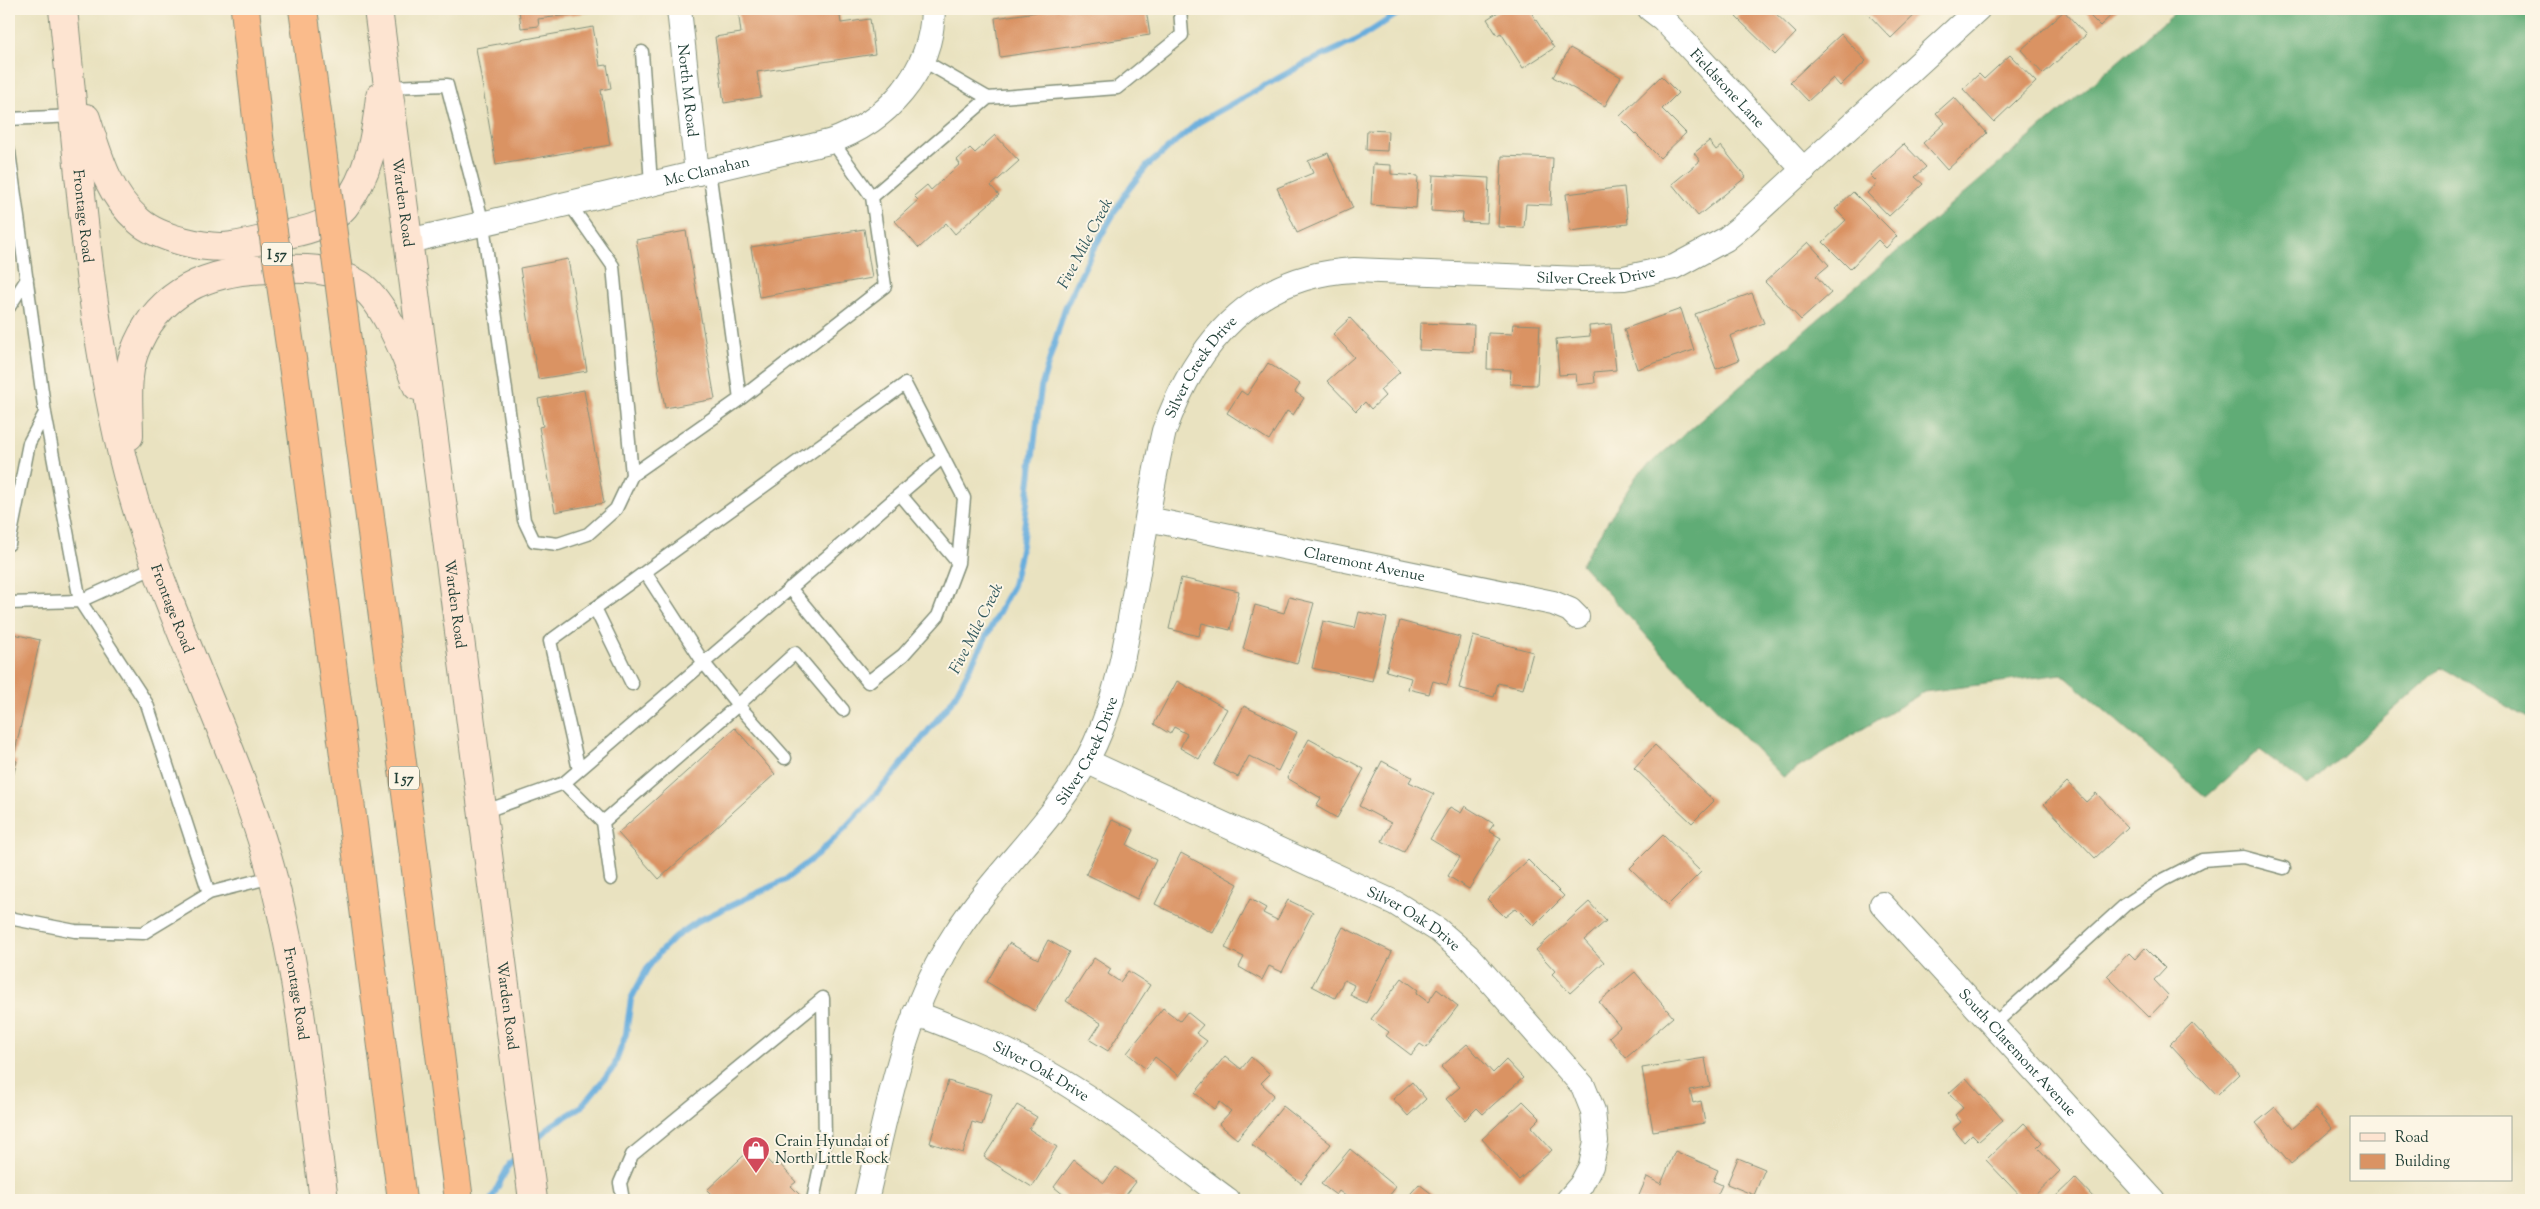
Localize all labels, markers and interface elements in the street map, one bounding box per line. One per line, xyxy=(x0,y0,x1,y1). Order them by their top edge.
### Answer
street label: North M Road xyxy=(671,43,702,139)
street label: Fieldstone Lane xyxy=(1684,45,1769,133)
street label: Mc Clanahan xyxy=(662,152,752,192)
street label: Warden Road xyxy=(386,157,418,249)
street label: Frontage Road xyxy=(66,168,98,265)
water label: Five Mile Creek xyxy=(1053,195,1120,293)
road number: I 57 xyxy=(262,242,292,266)
street label: Silver Creek Drive xyxy=(1536,262,1658,291)
street label: Silver Creek Drive xyxy=(1161,312,1242,422)
street label: Claremont Avenue xyxy=(1302,543,1427,588)
street label: Warden Road xyxy=(438,559,470,650)
street label: Frontage Road xyxy=(144,562,198,657)
water label: Five Mile Creek xyxy=(944,580,1010,679)
street label: Silver Creek Drive xyxy=(1052,694,1124,810)
road number: I 57 xyxy=(389,766,419,790)
street label: Silver Oak Drive xyxy=(1363,882,1464,957)
street label: Frontage Road xyxy=(277,946,313,1042)
street label: Warden Road xyxy=(490,960,522,1052)
street label: South Claremont Avenue xyxy=(1953,985,2081,1122)
street label: Silver Oak Drive xyxy=(989,1037,1093,1107)
legend xyxy=(2350,1116,2512,1182)
text: Road xyxy=(2395,1128,2429,1149)
place label: Crain Hyundai of North Little Rock xyxy=(775,1132,889,1170)
shop icon: Crain Hyundai of North Little Rock xyxy=(741,1135,771,1174)
text: Building xyxy=(2395,1152,2450,1173)

